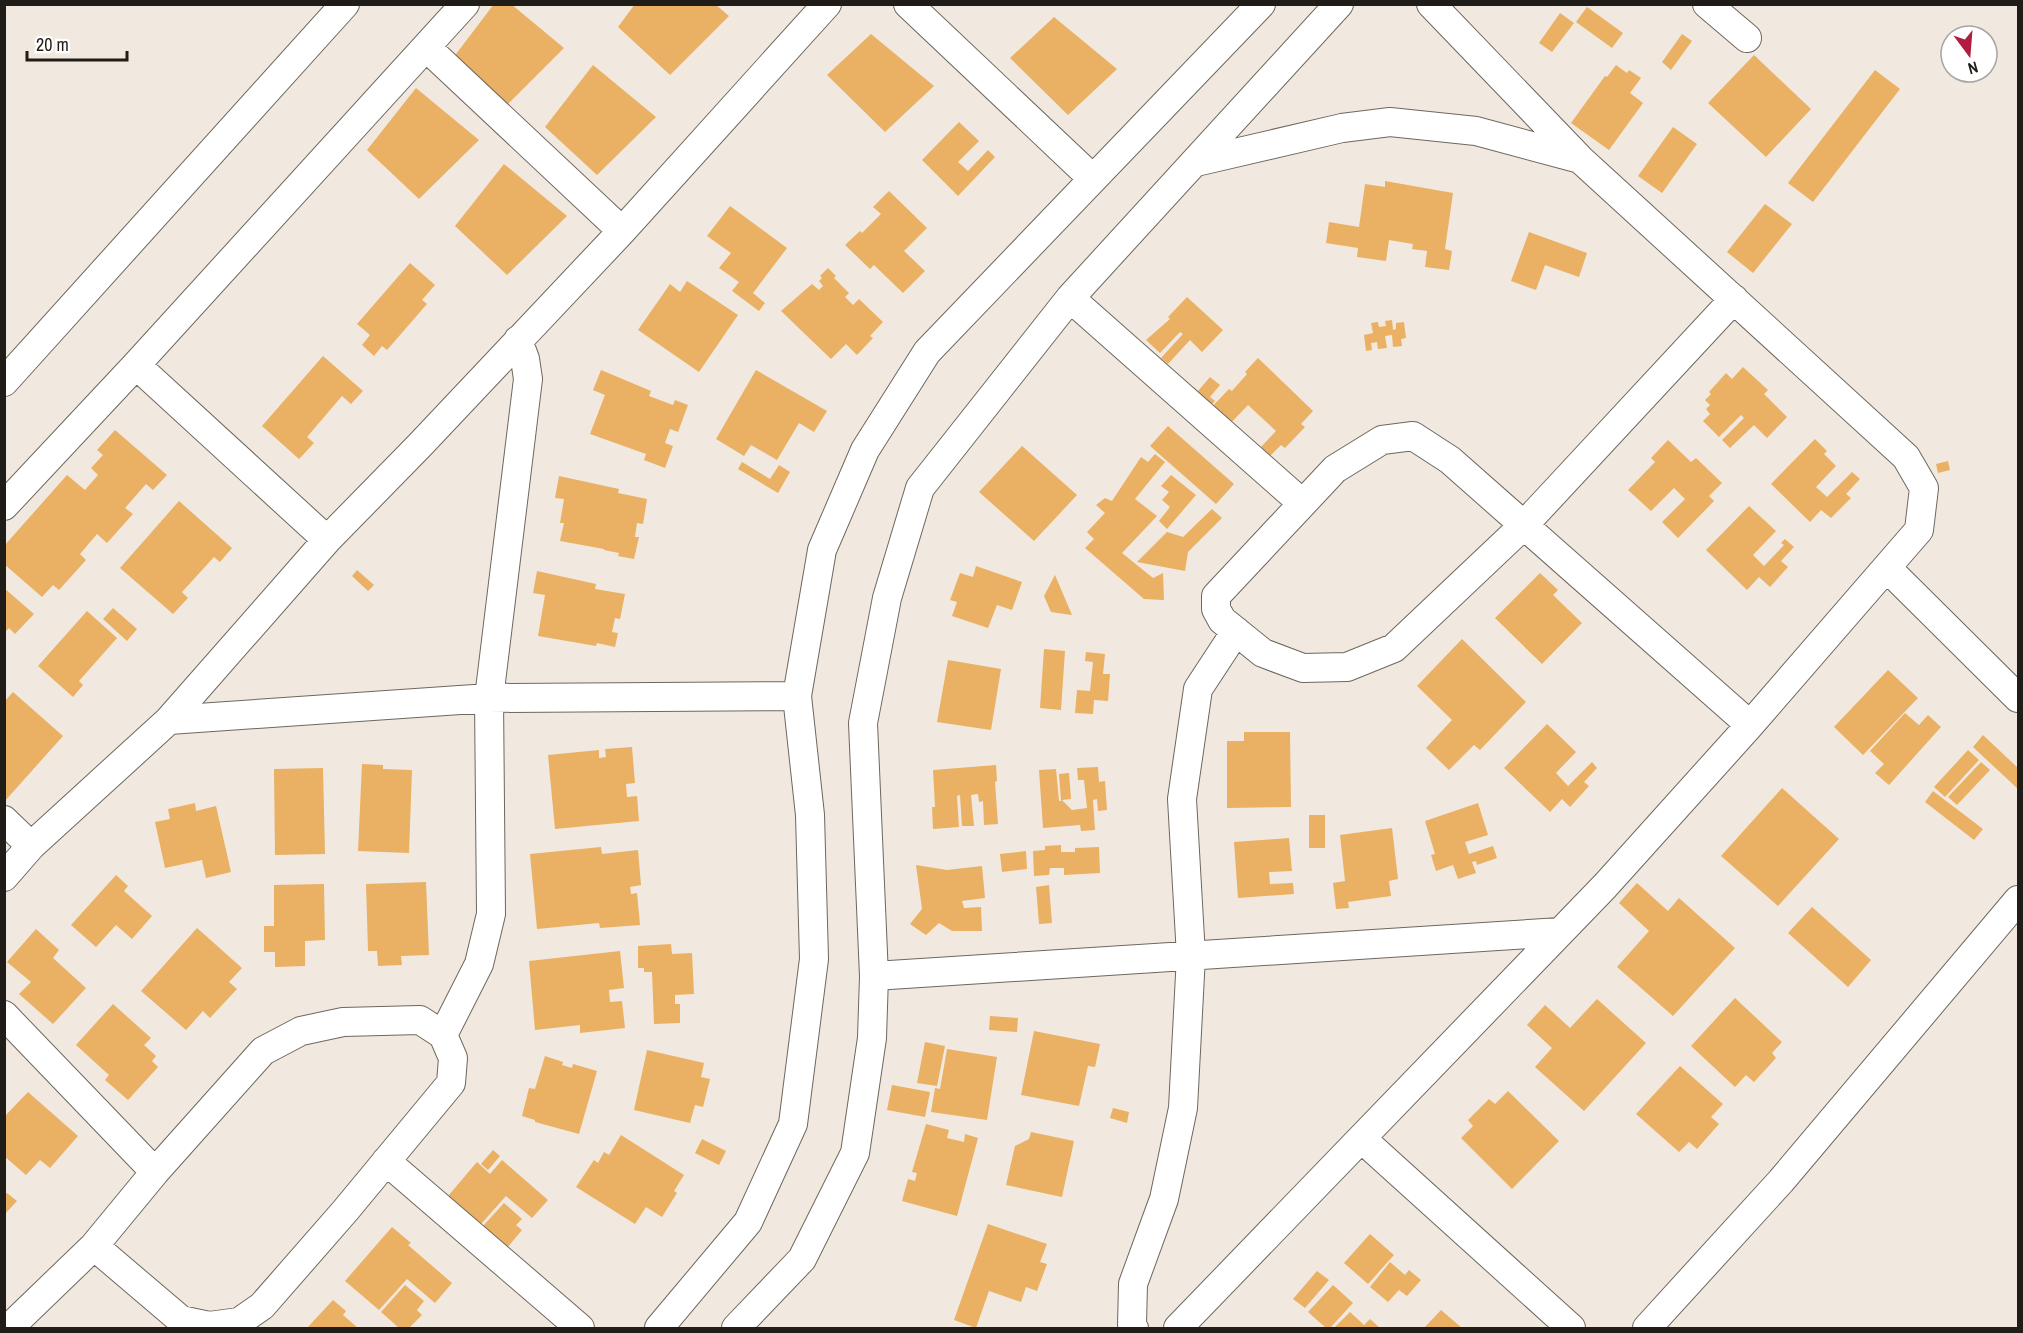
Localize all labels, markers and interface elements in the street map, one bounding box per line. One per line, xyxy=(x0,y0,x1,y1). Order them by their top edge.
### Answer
scale bar xyxy=(27,24,128,62)
north arrow xyxy=(1939,24,1999,84)
text: 20 m xyxy=(36,32,69,57)
text: N xyxy=(1966,57,1981,80)

